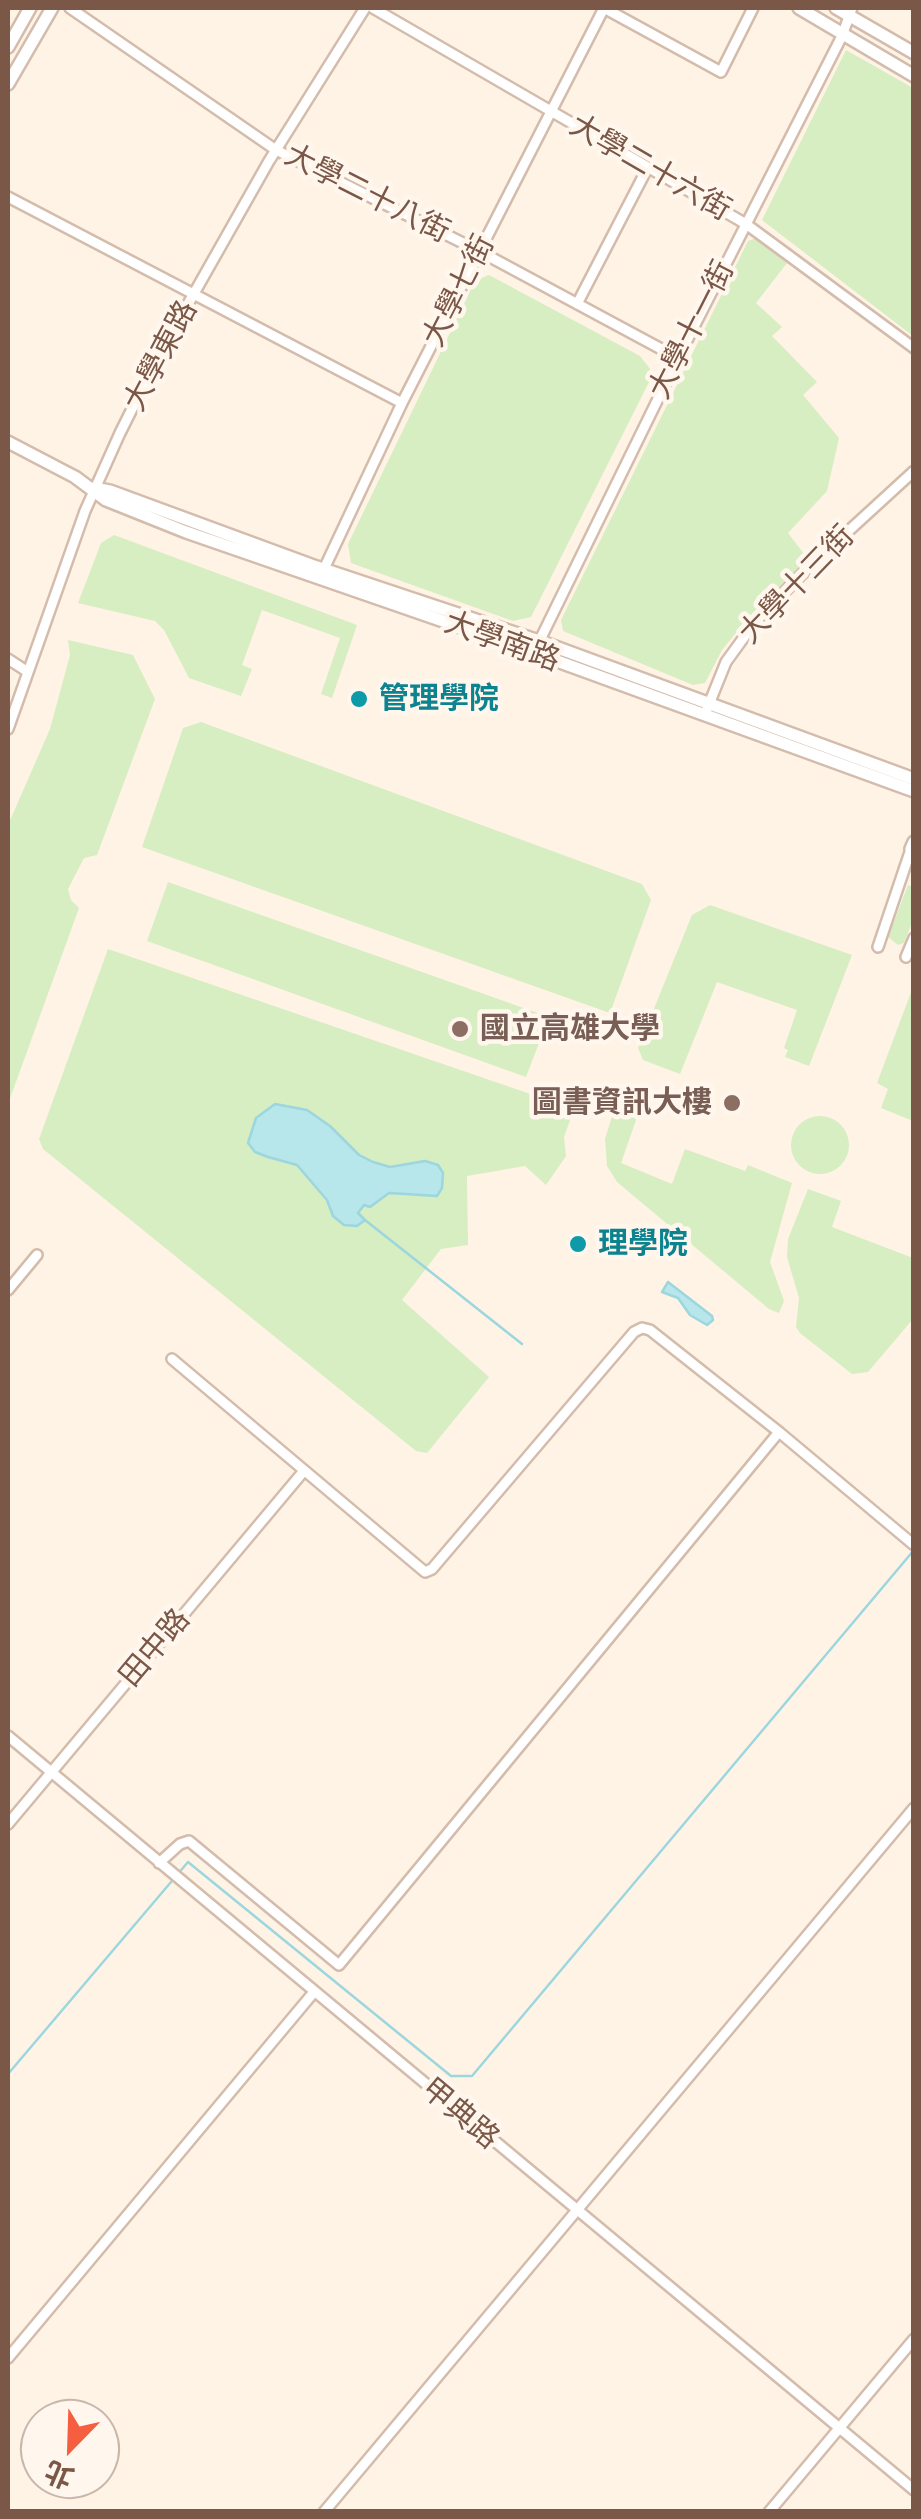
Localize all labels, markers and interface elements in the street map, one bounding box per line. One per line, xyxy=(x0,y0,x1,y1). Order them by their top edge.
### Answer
street label: 大學二十六街 xyxy=(563,107,737,229)
street label: 大學二十八街 xyxy=(279,137,455,251)
street label: 大學七街 xyxy=(416,229,502,353)
street label: 大學十一街 xyxy=(642,255,742,405)
street label: 大學東路 xyxy=(117,295,205,417)
street label: 大學十三街 xyxy=(732,519,862,651)
street label: 大學南路 xyxy=(439,605,565,679)
place label: 管理學院 xyxy=(379,681,499,717)
marker: 管理學院 xyxy=(348,688,370,710)
place label: 國立高雄大學 xyxy=(480,1011,660,1047)
marker: 國立高雄大學 xyxy=(449,1018,471,1040)
place label: 圖書資訊大樓 xyxy=(532,1085,712,1121)
marker: 圖書資訊大樓 xyxy=(721,1092,743,1114)
place label: 理學院 xyxy=(598,1226,688,1262)
marker: 理學院 xyxy=(567,1233,589,1255)
street label: 田中路 xyxy=(112,1602,198,1694)
street label: 甲典路 xyxy=(414,2071,506,2157)
north arrow xyxy=(20,2399,120,2499)
text: 北 xyxy=(40,2454,79,2496)

